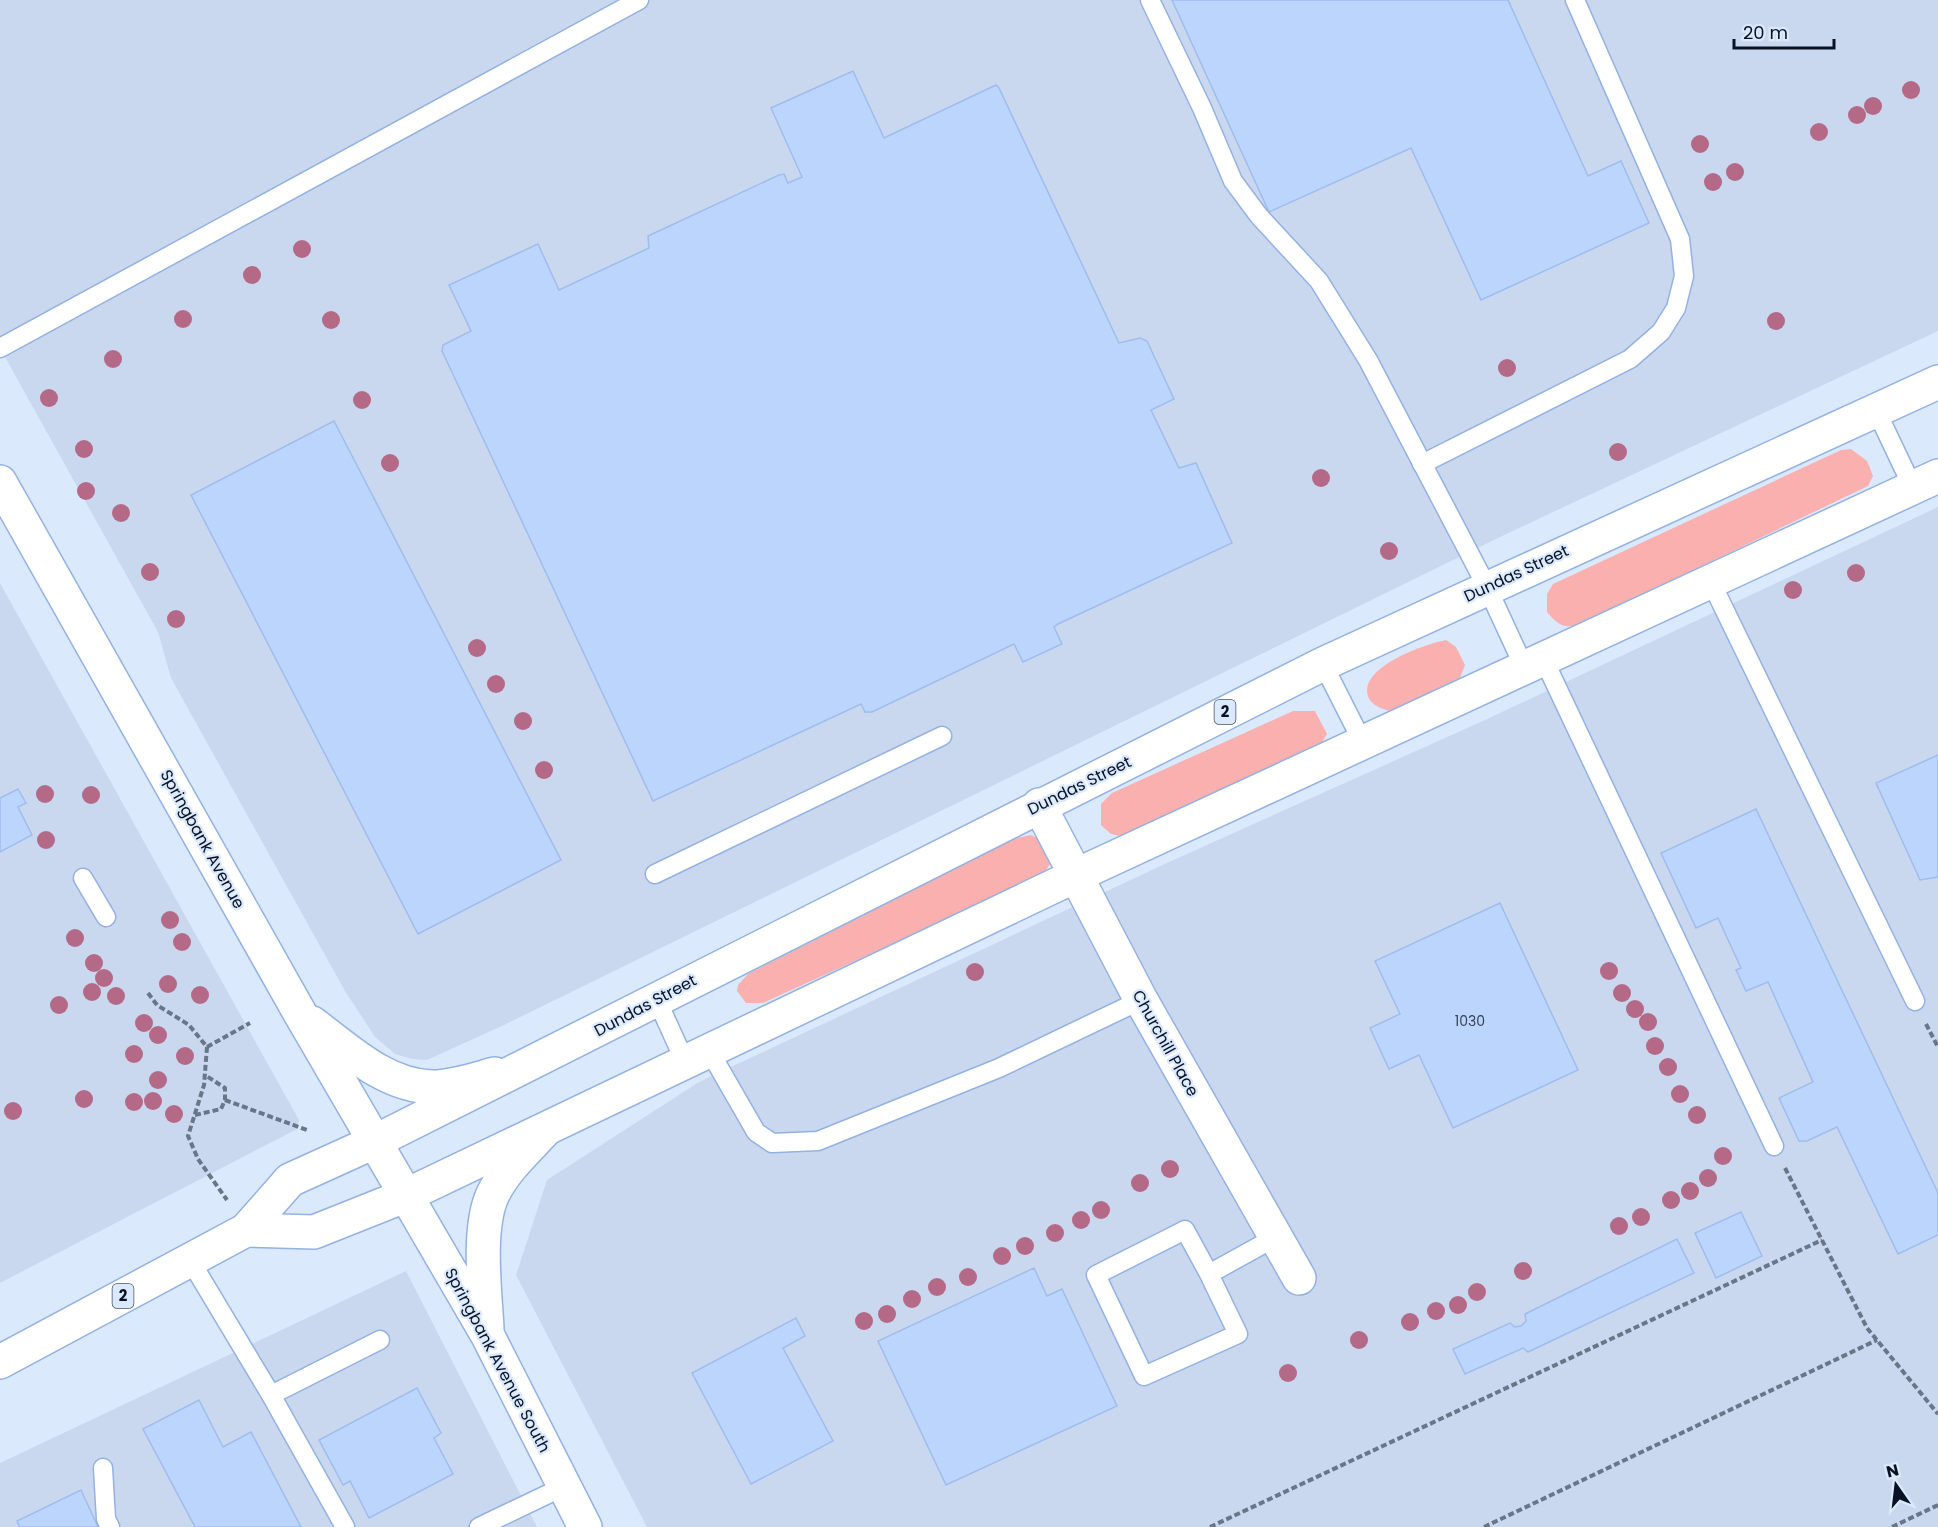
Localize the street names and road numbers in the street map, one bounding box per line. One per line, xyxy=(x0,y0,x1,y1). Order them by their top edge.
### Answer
street label: Dundas Street xyxy=(1460,539,1572,608)
road number: 2 xyxy=(1214,700,1236,724)
street label: Dundas Street xyxy=(1023,750,1135,821)
street label: Springbank Avenue xyxy=(155,766,250,913)
street label: Dundas Street xyxy=(590,969,701,1042)
street label: Churchill Place xyxy=(1127,986,1204,1101)
street label: Springbank Avenue South xyxy=(439,1264,556,1457)
road number: 2 xyxy=(112,1284,134,1308)

